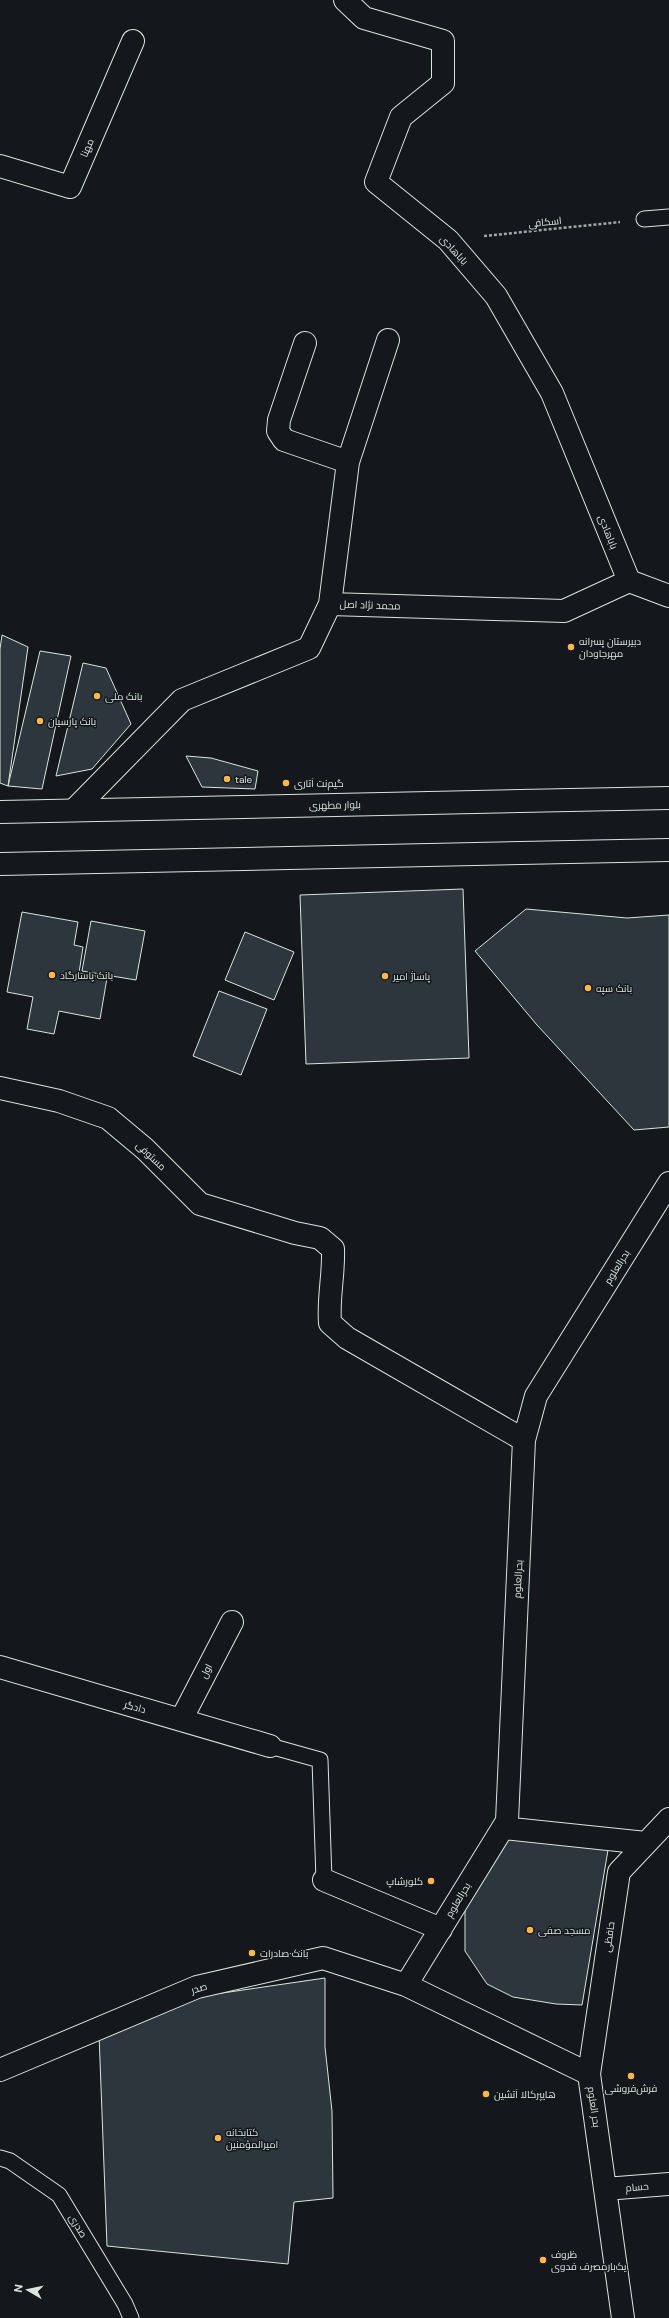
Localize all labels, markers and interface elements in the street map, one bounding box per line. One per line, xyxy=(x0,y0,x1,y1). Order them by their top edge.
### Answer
street label: مهنا xyxy=(77,137,97,159)
street label: اسکافی xyxy=(528,214,562,230)
street label: باباهادی xyxy=(437,232,471,268)
street label: باباهادی xyxy=(595,513,621,551)
street label: محمد نژاد اصل xyxy=(339,597,401,613)
place label: دبیرستان پسرانه مهرجاودان xyxy=(579,635,641,660)
marker: دبیرستان پسرانه مهرجاودان xyxy=(566,642,576,652)
place label: بانک ملی xyxy=(105,690,142,703)
marker: بانک ملی xyxy=(92,691,102,701)
place label: بانک پارسیان xyxy=(48,715,96,728)
marker: بانک پارسیان xyxy=(35,716,45,726)
place label: tale xyxy=(235,773,253,786)
marker: tale xyxy=(222,774,232,784)
place label: گیم‌نت آتاری xyxy=(294,777,344,791)
marker: گیم‌نت آتاری xyxy=(281,778,291,788)
street label: بلوار مطهری xyxy=(309,798,361,812)
place label: بانک پاسارگاد xyxy=(60,969,113,982)
marker: بانک پاسارگاد xyxy=(47,970,57,980)
place label: پاساژ امیر xyxy=(392,970,431,983)
marker: پاساژ امیر xyxy=(380,971,390,981)
place label: بانک سپه xyxy=(596,982,632,995)
marker: بانک سپه xyxy=(583,983,593,993)
street label: مستوفی xyxy=(133,1139,169,1173)
street label: بحرالعلوم xyxy=(601,1247,634,1287)
street label: بحرالعلوم xyxy=(510,1559,527,1599)
street label: اول xyxy=(197,1661,215,1681)
street label: دادگر xyxy=(122,1697,148,1716)
place label: کلورشاپ xyxy=(386,1875,423,1888)
marker: کلورشاپ xyxy=(426,1876,436,1886)
street label: بحرالعلوم xyxy=(442,1880,474,1920)
street label: حافظی xyxy=(600,1921,618,1953)
place label: مسجد صفی xyxy=(538,1924,591,1937)
marker: مسجد صفی xyxy=(525,1925,535,1935)
place label: بانک صادرات xyxy=(260,1947,308,1960)
marker: بانک صادرات xyxy=(247,1948,257,1958)
street label: صدر xyxy=(188,1979,209,1997)
marker: فرش‌فروشی xyxy=(626,2071,636,2081)
place label: فرش‌فروشی xyxy=(605,2082,657,2095)
street label: بحر العلوم xyxy=(584,2086,603,2128)
place label: هایپرکالا آتشین xyxy=(494,2088,556,2101)
marker: هایپرکالا آتشین xyxy=(481,2089,491,2099)
place label: کتابخانه امیرالمؤمنین xyxy=(226,2126,278,2151)
marker: کتابخانه امیرالمؤمنین xyxy=(213,2133,223,2143)
street label: حسام xyxy=(625,2180,649,2195)
street label: صدری xyxy=(66,2212,90,2240)
place label: ظروف یک‌بارمصرف فدوی xyxy=(551,2248,627,2273)
marker: ظروف یک‌بارمصرف فدوی xyxy=(538,2255,548,2265)
north arrow xyxy=(8,2270,48,2310)
text: N xyxy=(11,2283,26,2293)

